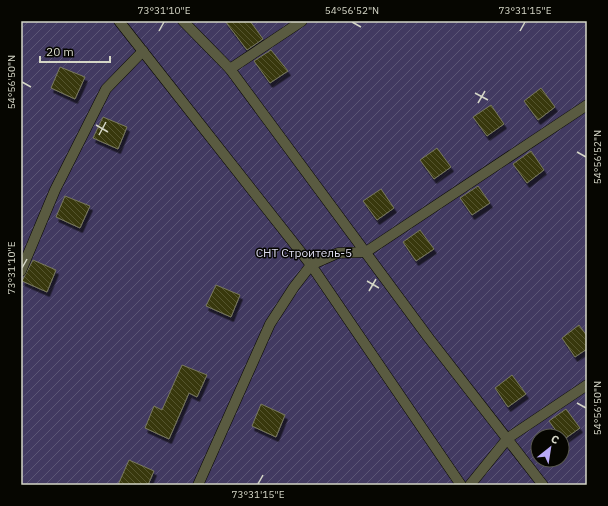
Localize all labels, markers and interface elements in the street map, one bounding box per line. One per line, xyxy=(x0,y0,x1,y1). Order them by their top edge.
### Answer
text: 73°31'10"E xyxy=(137,4,191,17)
text: 54°56'52"N xyxy=(325,4,379,17)
text: 73°31'15"E xyxy=(498,4,552,17)
scale bar xyxy=(40,38,110,64)
text: 20 m xyxy=(46,44,74,59)
text: 54°56'50"N xyxy=(5,55,18,109)
text: 54°56'52"N xyxy=(591,130,604,184)
text: 73°31'10"E xyxy=(5,241,18,295)
park label: СНТ Строитель-5 xyxy=(256,245,352,260)
text: 54°56'50"N xyxy=(591,381,604,435)
north arrow xyxy=(530,428,570,468)
text: С xyxy=(548,431,562,447)
text: 73°31'15"E xyxy=(231,488,285,501)

